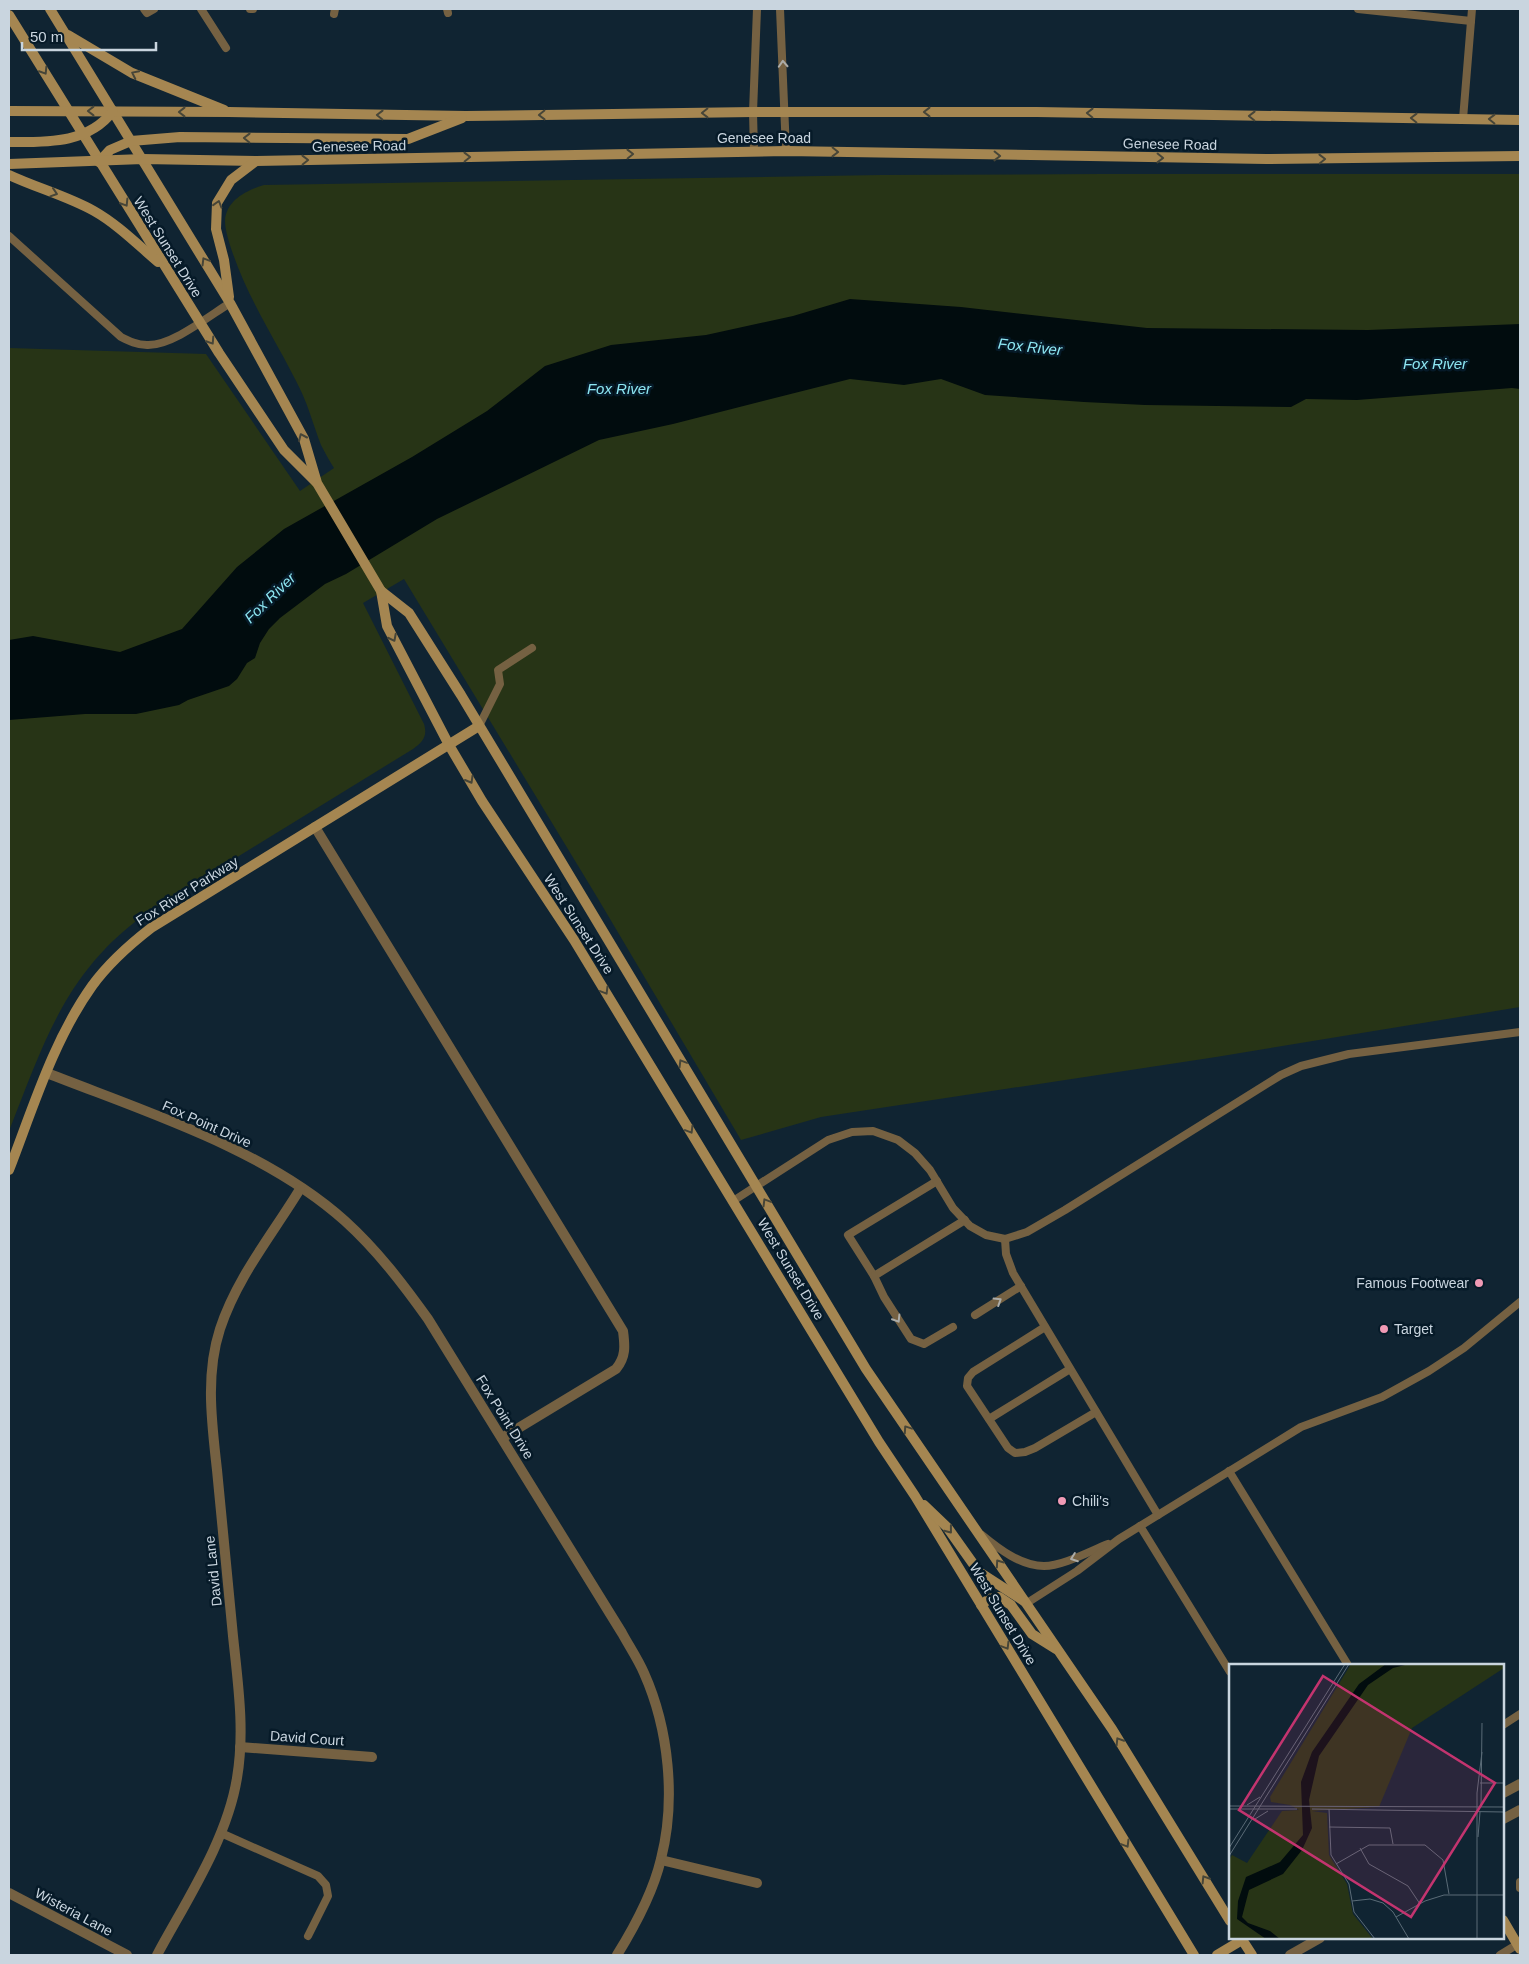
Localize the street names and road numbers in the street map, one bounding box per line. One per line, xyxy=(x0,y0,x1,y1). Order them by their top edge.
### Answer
street label: Genesee Road xyxy=(717,130,811,146)
street label: Genesee Road xyxy=(1123,135,1217,153)
street label: Genesee Road xyxy=(312,137,406,155)
street label: West Sunset Drive xyxy=(131,194,206,300)
street label: Fox River Parkway xyxy=(133,853,241,929)
street label: West Sunset Drive xyxy=(541,871,617,977)
street label: Fox Point Drive xyxy=(160,1097,254,1151)
street label: West Sunset Drive xyxy=(754,1215,828,1323)
street label: Fox Point Drive xyxy=(473,1372,537,1462)
street label: David Lane xyxy=(201,1535,225,1607)
street label: West Sunset Drive xyxy=(966,1560,1040,1668)
street label: David Court xyxy=(270,1727,345,1749)
street label: Wisteria Lane xyxy=(32,1885,116,1939)

